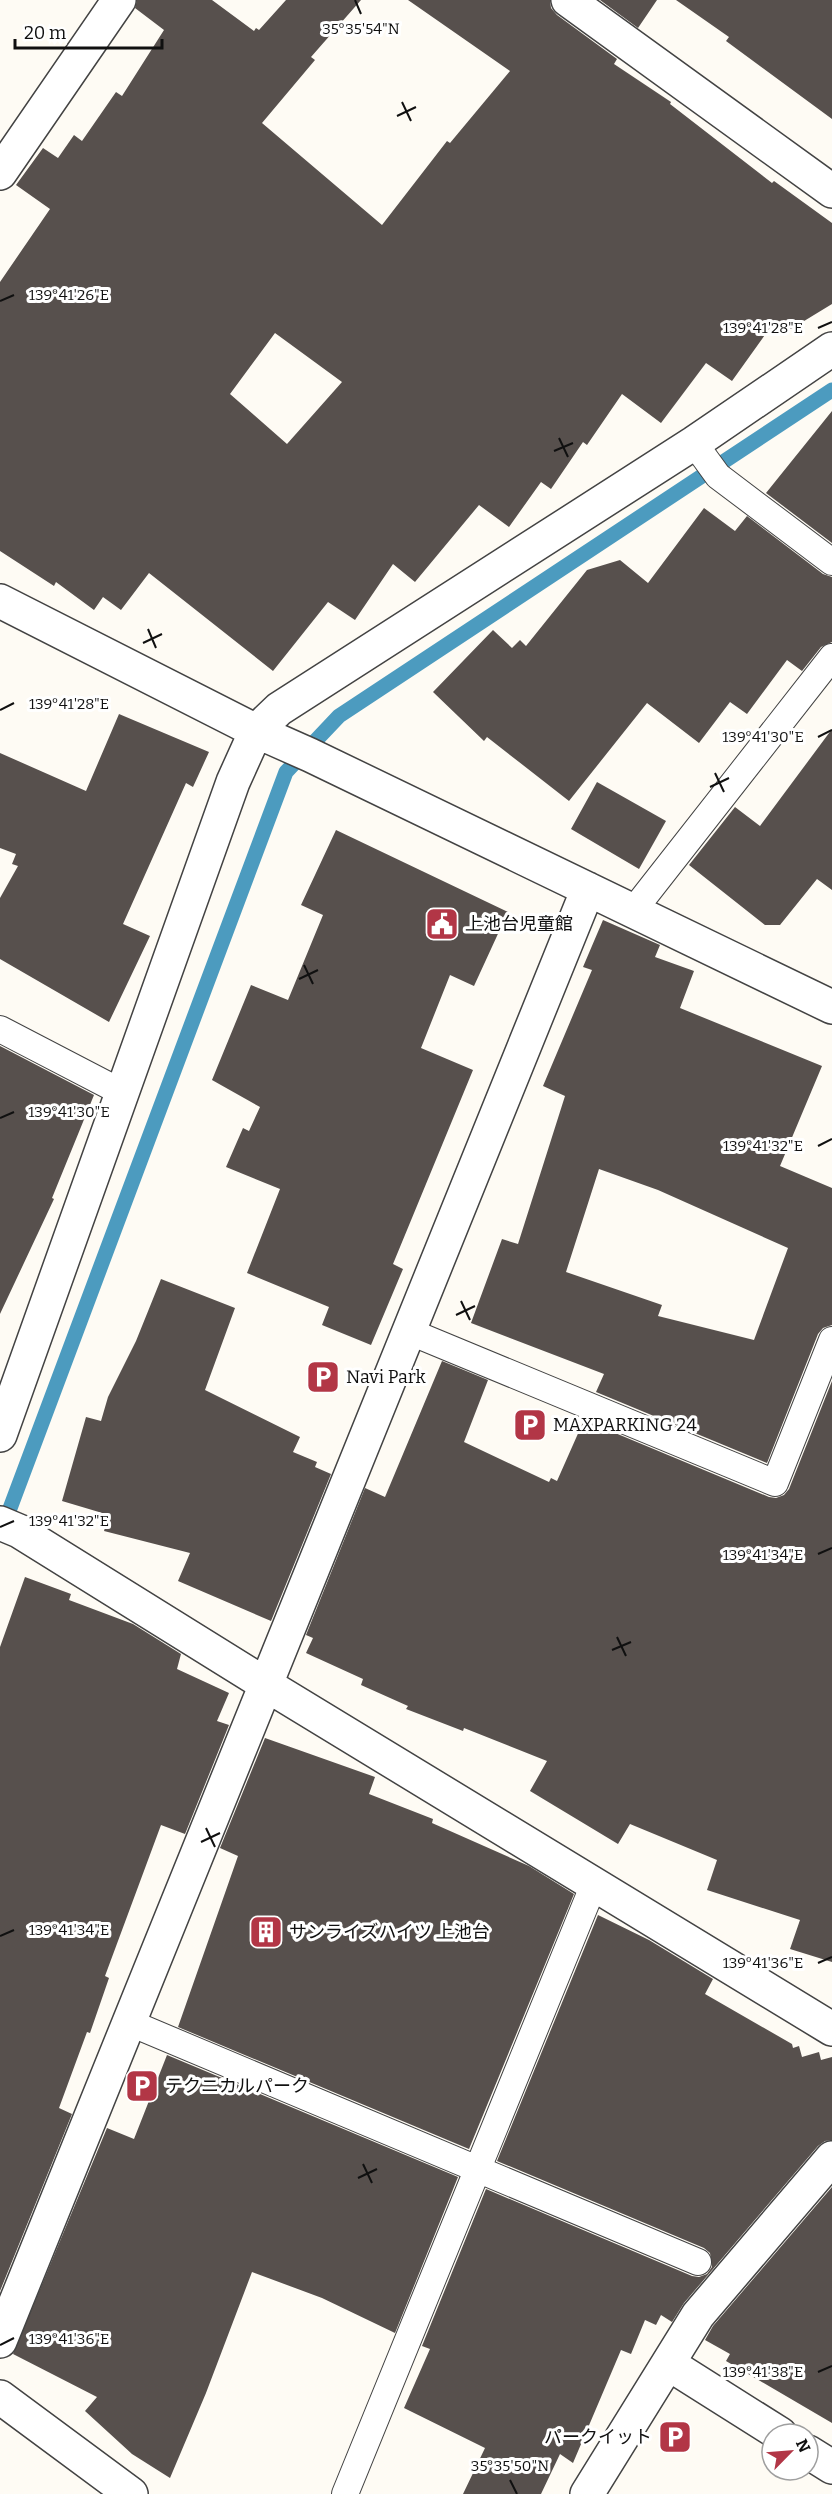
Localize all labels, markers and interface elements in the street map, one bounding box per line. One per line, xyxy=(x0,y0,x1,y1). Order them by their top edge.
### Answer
scale bar xyxy=(15,12,162,50)
text: 35°35'54"N xyxy=(322,20,400,38)
text: 20 m xyxy=(24,22,66,44)
text: 139°41'26"E xyxy=(29,286,109,304)
text: 139°41'28"E xyxy=(723,319,803,337)
text: 139°41'28"E xyxy=(29,695,109,713)
text: 139°41'30"E xyxy=(722,728,804,746)
public building icon: 上池台児童館 xyxy=(424,906,460,942)
place label: 上池台児童館 xyxy=(465,913,573,935)
text: 139°41'30"E xyxy=(28,1103,110,1121)
text: 139°41'32"E xyxy=(723,1137,803,1155)
parking icon: Navi Park xyxy=(305,1359,341,1395)
place label: Navi Park xyxy=(346,1366,426,1388)
parking icon: MAXPARKING 24 xyxy=(512,1407,548,1443)
place label: MAXPARKING 24 xyxy=(553,1414,697,1436)
text: 139°41'32"E xyxy=(29,1512,109,1530)
text: 139°41'34"E xyxy=(723,1546,803,1564)
building icon: サンライズハイツ 上池台 xyxy=(248,1914,284,1950)
text: 139°41'34"E xyxy=(29,1921,109,1939)
place label: サンライズハイツ 上池台 xyxy=(289,1921,490,1943)
text: 139°41'36"E xyxy=(723,1954,803,1972)
parking icon: テクニカルパーク xyxy=(124,2068,160,2104)
place label: テクニカルパーク xyxy=(165,2075,309,2097)
text: 139°41'36"E xyxy=(29,2330,109,2348)
text: 139°41'38"E xyxy=(723,2363,803,2381)
parking icon: パークイット xyxy=(657,2419,693,2455)
north arrow xyxy=(760,2422,820,2482)
place label: パークイット xyxy=(544,2426,652,2448)
text: N xyxy=(792,2436,814,2455)
text: 35°35'50"N xyxy=(471,2457,549,2475)

